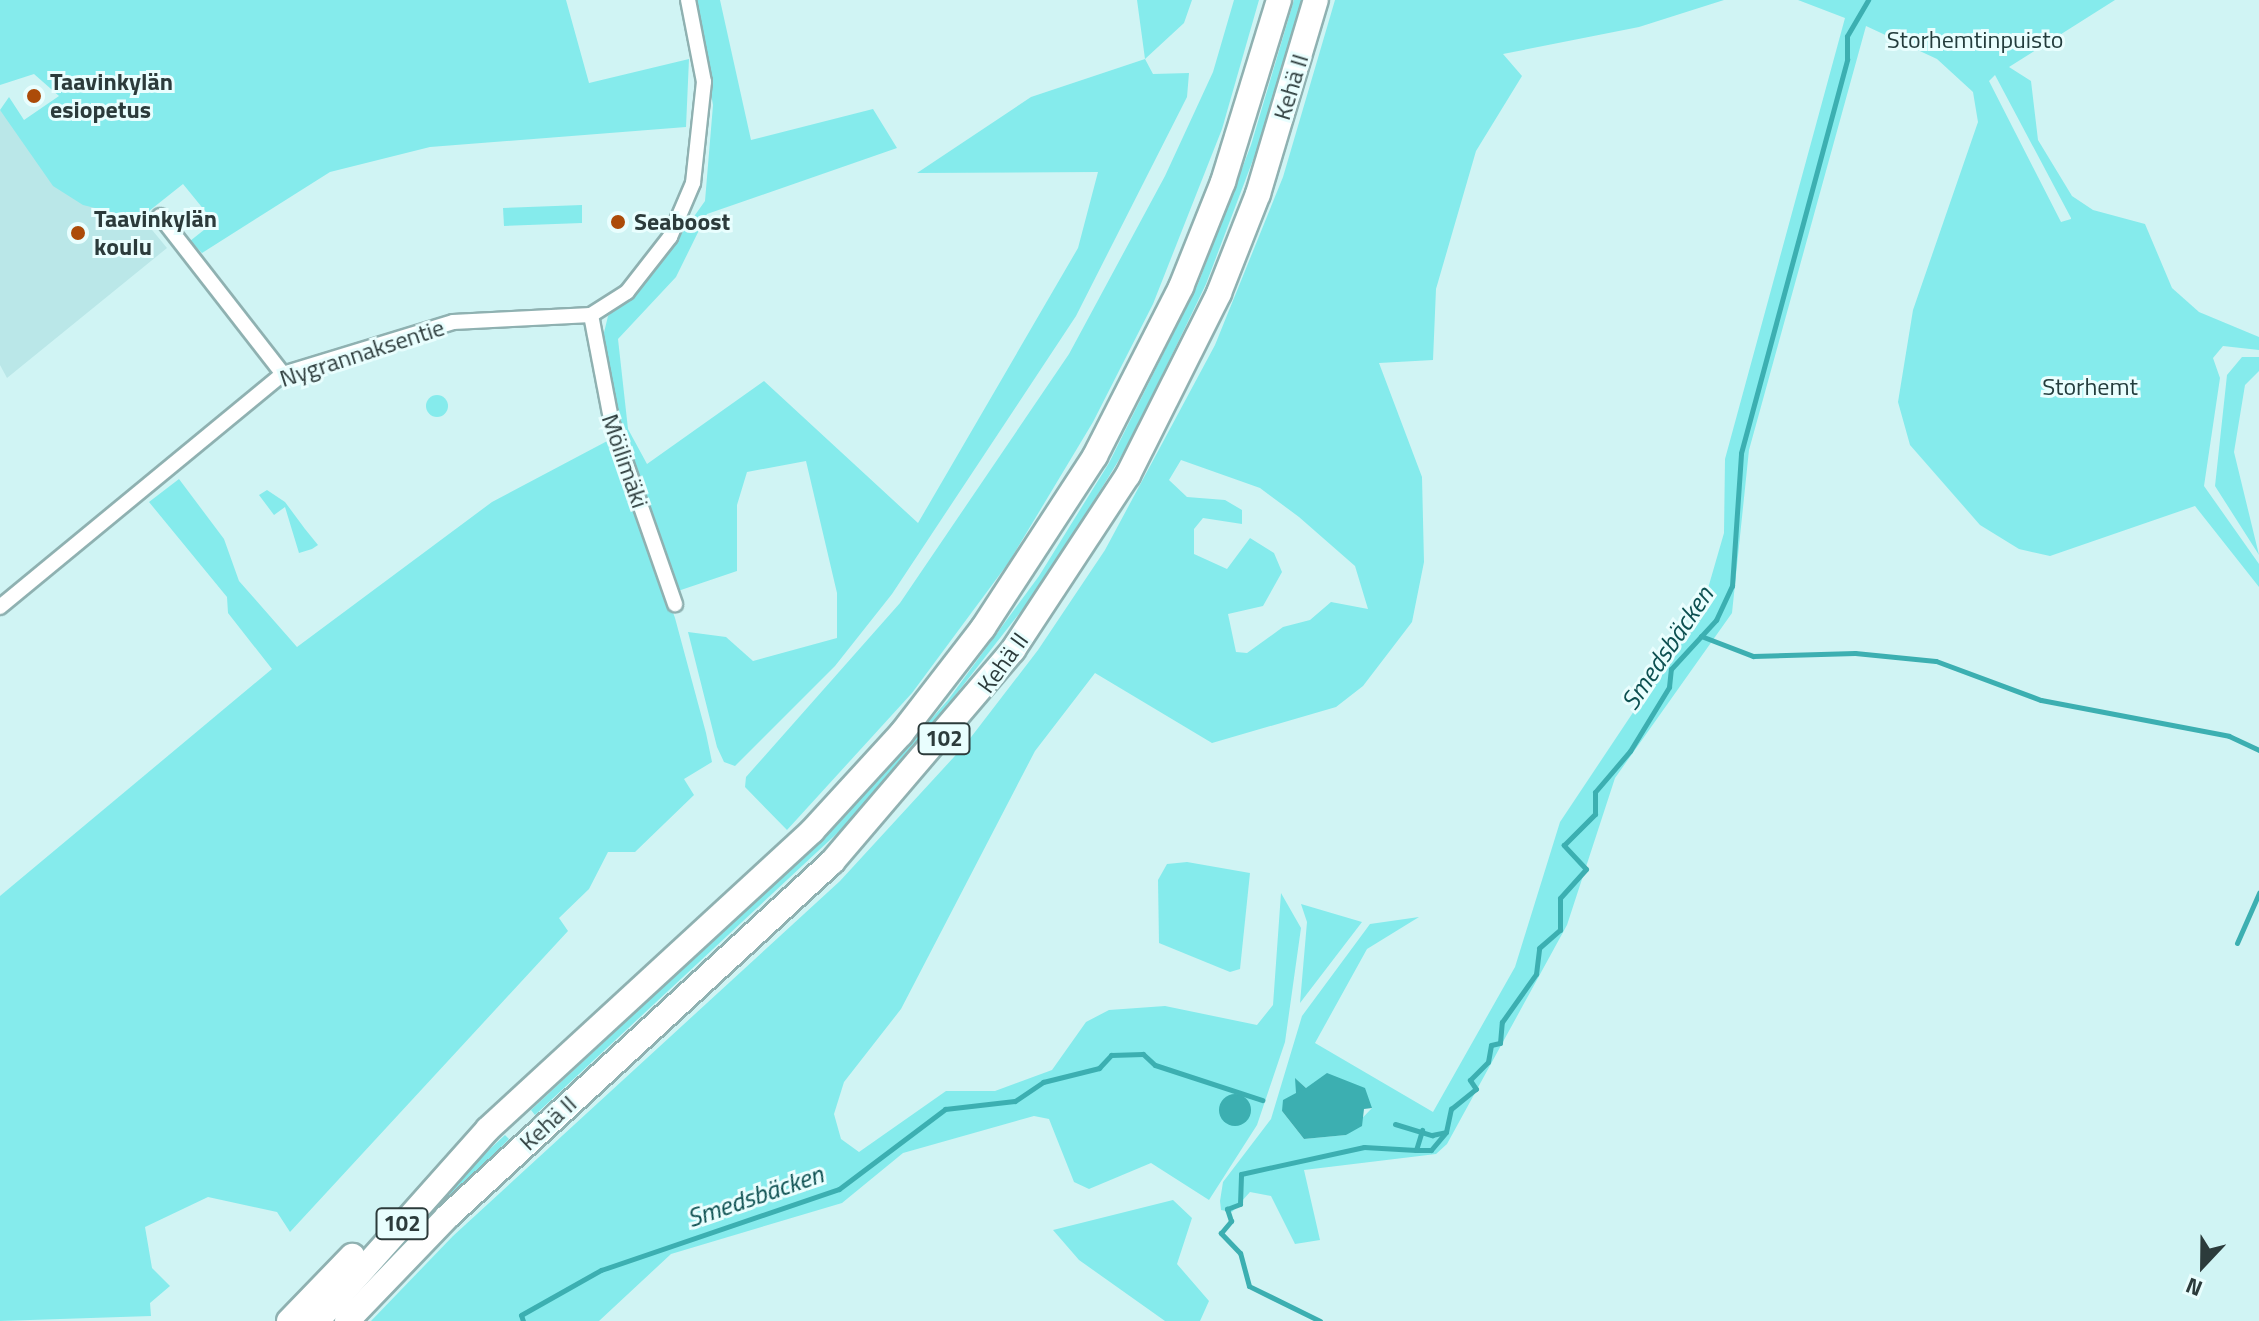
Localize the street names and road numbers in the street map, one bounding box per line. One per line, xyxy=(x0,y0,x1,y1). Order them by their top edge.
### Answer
street label: Kehä II xyxy=(1267,51,1315,123)
street label: Nygrannaksentie xyxy=(276,313,448,393)
street label: Möilimäki xyxy=(595,410,655,512)
street label: Kehä II xyxy=(972,627,1034,699)
road number: 102 xyxy=(916,721,972,757)
street label: Kehä II xyxy=(514,1089,582,1157)
road number: 102 xyxy=(374,1206,430,1242)

